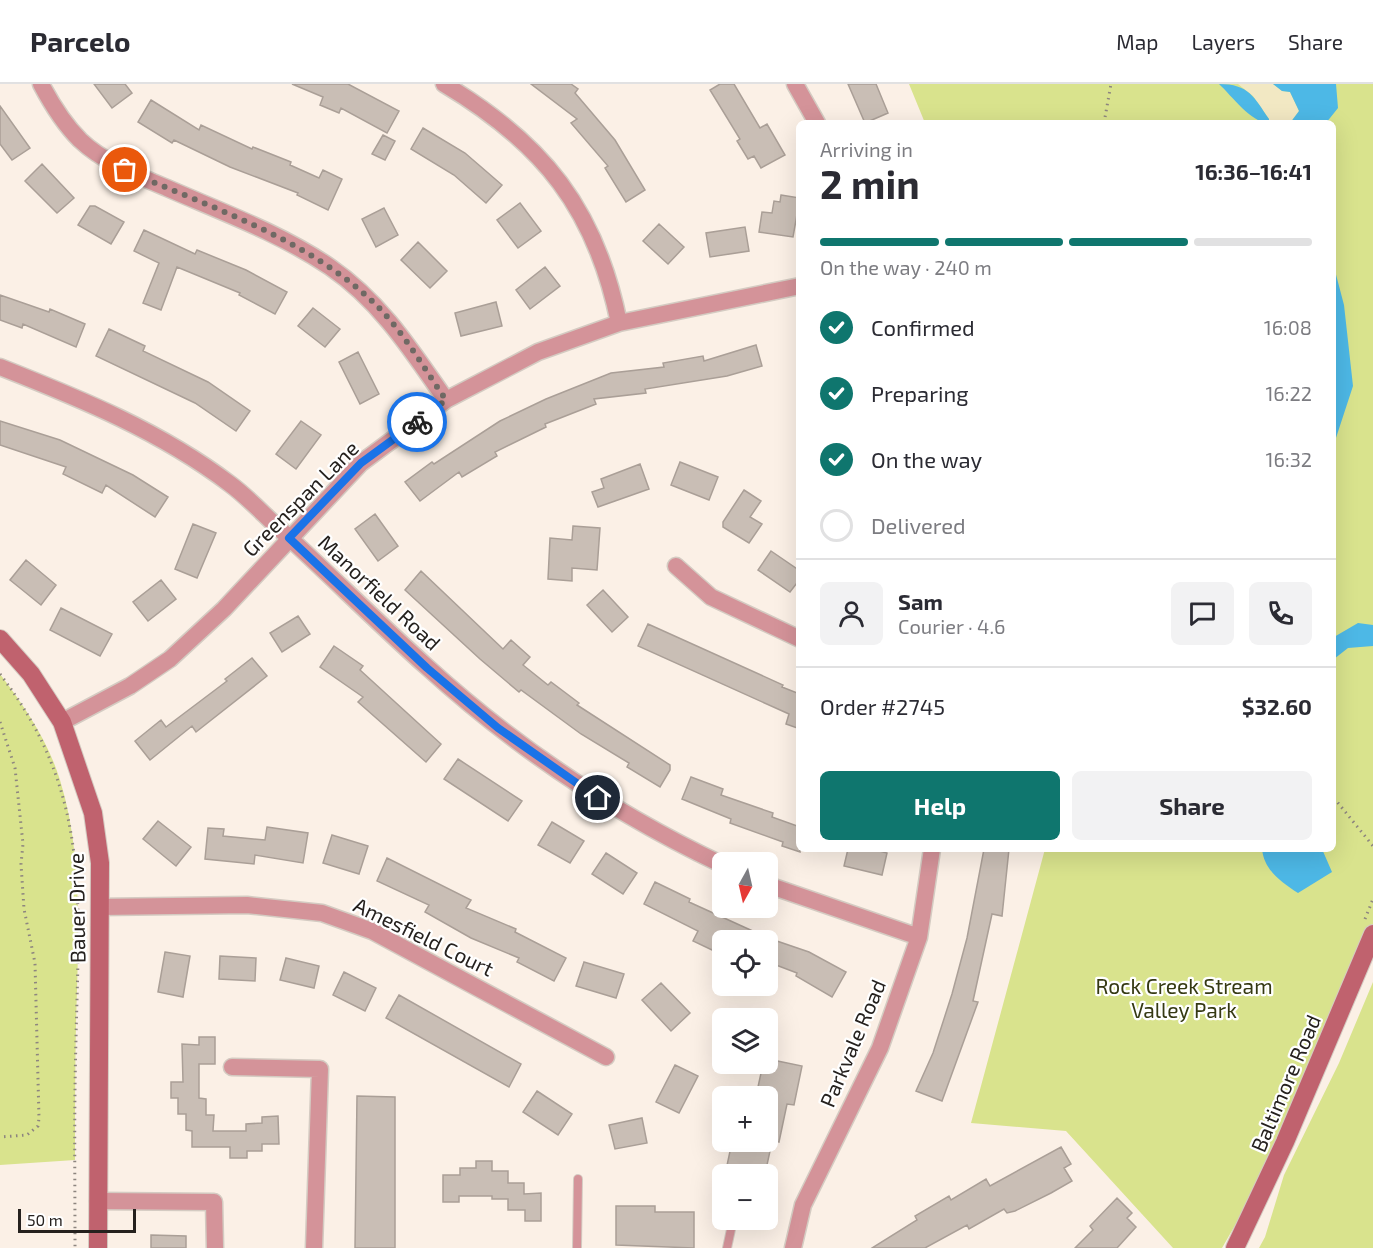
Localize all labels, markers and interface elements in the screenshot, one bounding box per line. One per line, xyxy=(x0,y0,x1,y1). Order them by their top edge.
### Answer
text: Parcelo xyxy=(30,24,130,58)
text: Map xyxy=(1116,29,1158,54)
text: Layers xyxy=(1191,29,1255,54)
text: Share xyxy=(1288,29,1343,54)
text: Arriving in xyxy=(820,137,913,161)
pin xyxy=(99,144,150,195)
icon: bag xyxy=(108,153,141,186)
text: 16:36–16:41 xyxy=(1195,158,1312,184)
text: 2 min xyxy=(820,160,920,207)
text: On the way · 240 m xyxy=(820,255,992,279)
icon: check xyxy=(820,311,853,344)
text: Confirmed xyxy=(871,314,975,340)
text: 16:08 xyxy=(1264,315,1312,339)
icon: check xyxy=(820,377,853,410)
text: Preparing xyxy=(871,380,969,406)
text: 16:22 xyxy=(1265,381,1312,405)
courier xyxy=(387,392,447,452)
icon: bike xyxy=(401,406,434,439)
street label: Greenspan Lane xyxy=(237,435,363,561)
icon: check xyxy=(820,443,853,476)
text: On the way xyxy=(871,446,982,472)
text: 16:32 xyxy=(1266,447,1312,471)
text: Delivered xyxy=(871,512,966,538)
street label: Manorfield Road xyxy=(314,529,446,655)
button: person xyxy=(820,582,883,645)
button: chat xyxy=(1171,582,1234,645)
button: phone xyxy=(1249,582,1312,645)
text: Sam xyxy=(898,588,943,614)
text: Courier · 4.6 xyxy=(898,614,1005,638)
text: Order #2745 xyxy=(820,693,945,719)
text: $32.60 xyxy=(1242,693,1312,719)
button: Help xyxy=(820,771,1060,840)
button: Share xyxy=(1072,771,1312,840)
pin xyxy=(572,772,623,823)
icon: home xyxy=(581,781,614,814)
north arrow xyxy=(712,852,778,918)
map controls xyxy=(712,852,778,1230)
street label: Bauer Drive xyxy=(63,853,89,963)
street label: Amesfield Court xyxy=(350,891,498,981)
button: locate xyxy=(712,930,778,996)
park label: Rock Creek Stream Valley Park xyxy=(1095,973,1273,1022)
street label: Parkvale Road xyxy=(814,975,890,1111)
button: layers xyxy=(712,1008,778,1074)
street label: Baltimore Road xyxy=(1245,1011,1325,1155)
button: + xyxy=(712,1086,778,1152)
button: − xyxy=(712,1164,778,1230)
scale bar xyxy=(18,1206,136,1234)
text: 50 m xyxy=(27,1210,63,1229)

